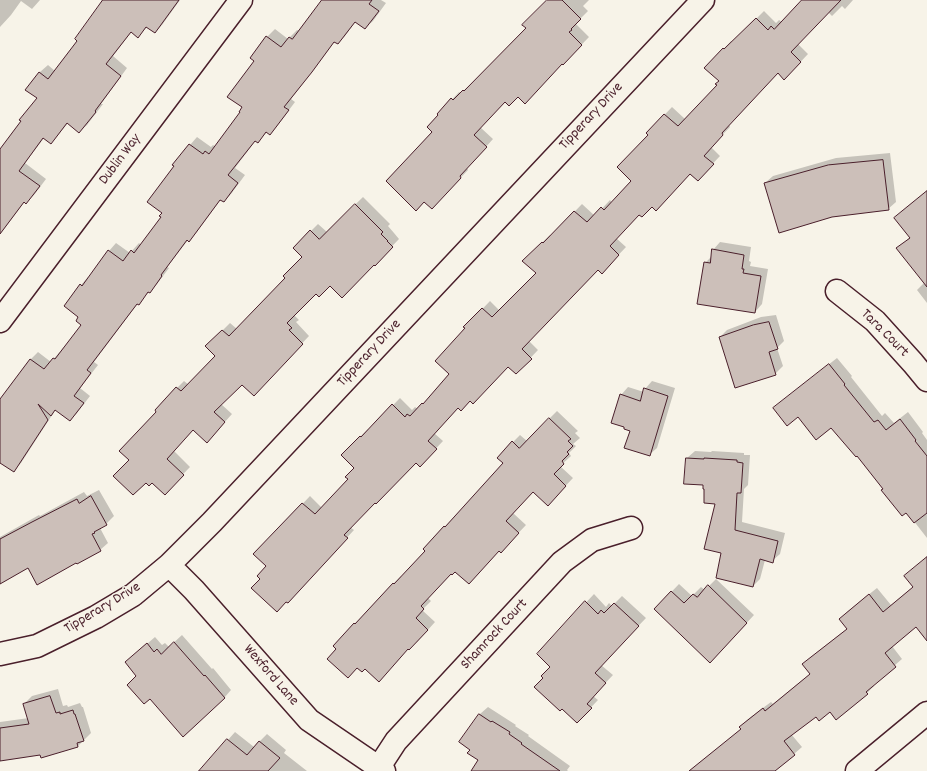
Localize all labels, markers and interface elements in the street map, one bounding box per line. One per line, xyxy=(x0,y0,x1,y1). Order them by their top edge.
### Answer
street label: Tipperary Drive xyxy=(556,80,628,154)
street label: Dublin Way xyxy=(96,131,146,189)
street label: Tara Court xyxy=(856,306,912,362)
street label: Tipperary Drive xyxy=(334,317,406,391)
street label: Tipperary Drive xyxy=(62,579,144,639)
street label: Shamrock Court xyxy=(458,596,532,674)
street label: Wexford Lane xyxy=(238,642,302,710)

